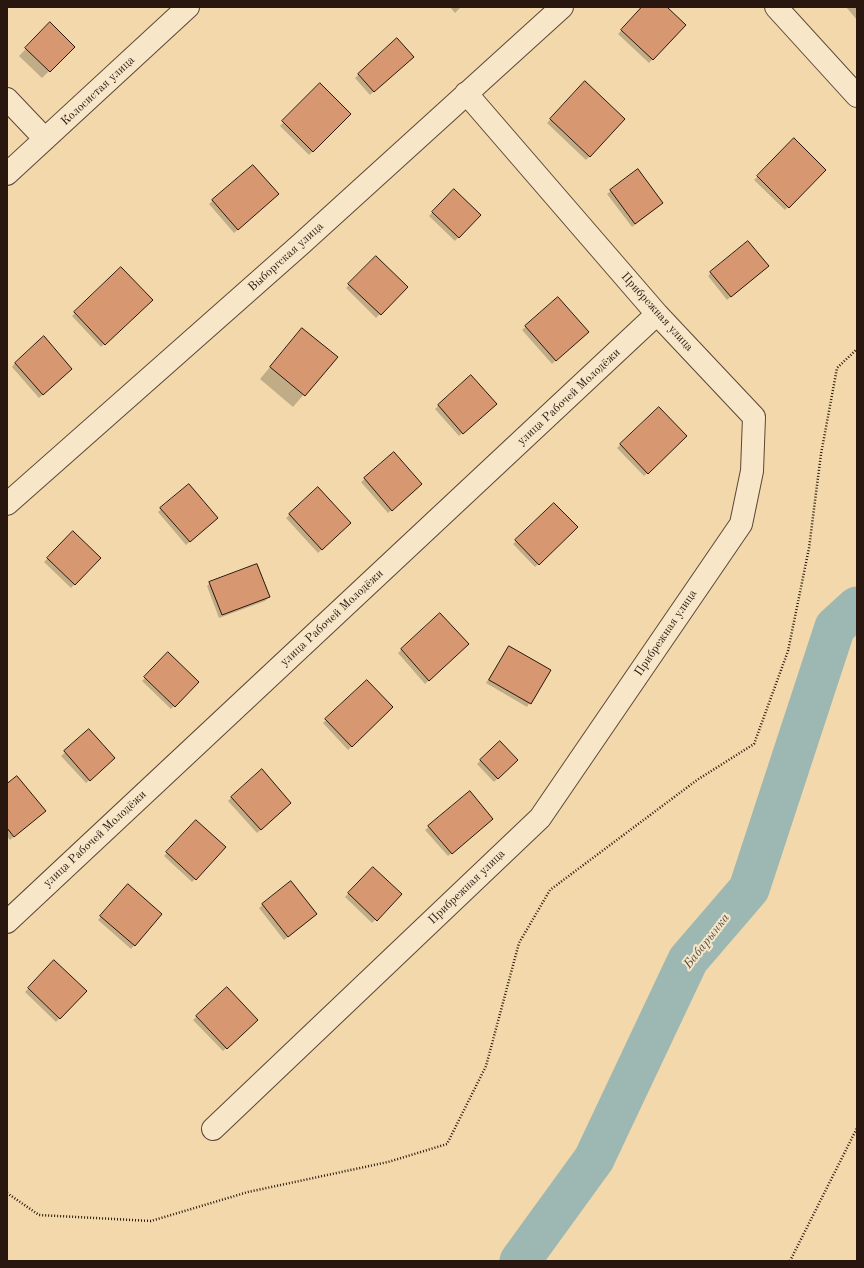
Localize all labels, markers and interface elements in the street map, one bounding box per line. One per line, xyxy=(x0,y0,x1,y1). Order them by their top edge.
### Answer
street label: Колосистая улица xyxy=(58,53,138,129)
street label: Выборгская улица xyxy=(245,219,327,295)
street label: Прибрежная улица xyxy=(618,270,696,354)
street label: улица Рабочей Молодёжи xyxy=(515,346,623,448)
street label: улица Рабочей Молодёжи xyxy=(278,567,386,669)
street label: Прибрежная улица xyxy=(632,587,700,679)
street label: улица Рабочей Молодёжи xyxy=(41,788,149,890)
street label: Прибрежная улица xyxy=(426,847,508,927)
water label: Бабарынка xyxy=(681,910,733,972)

